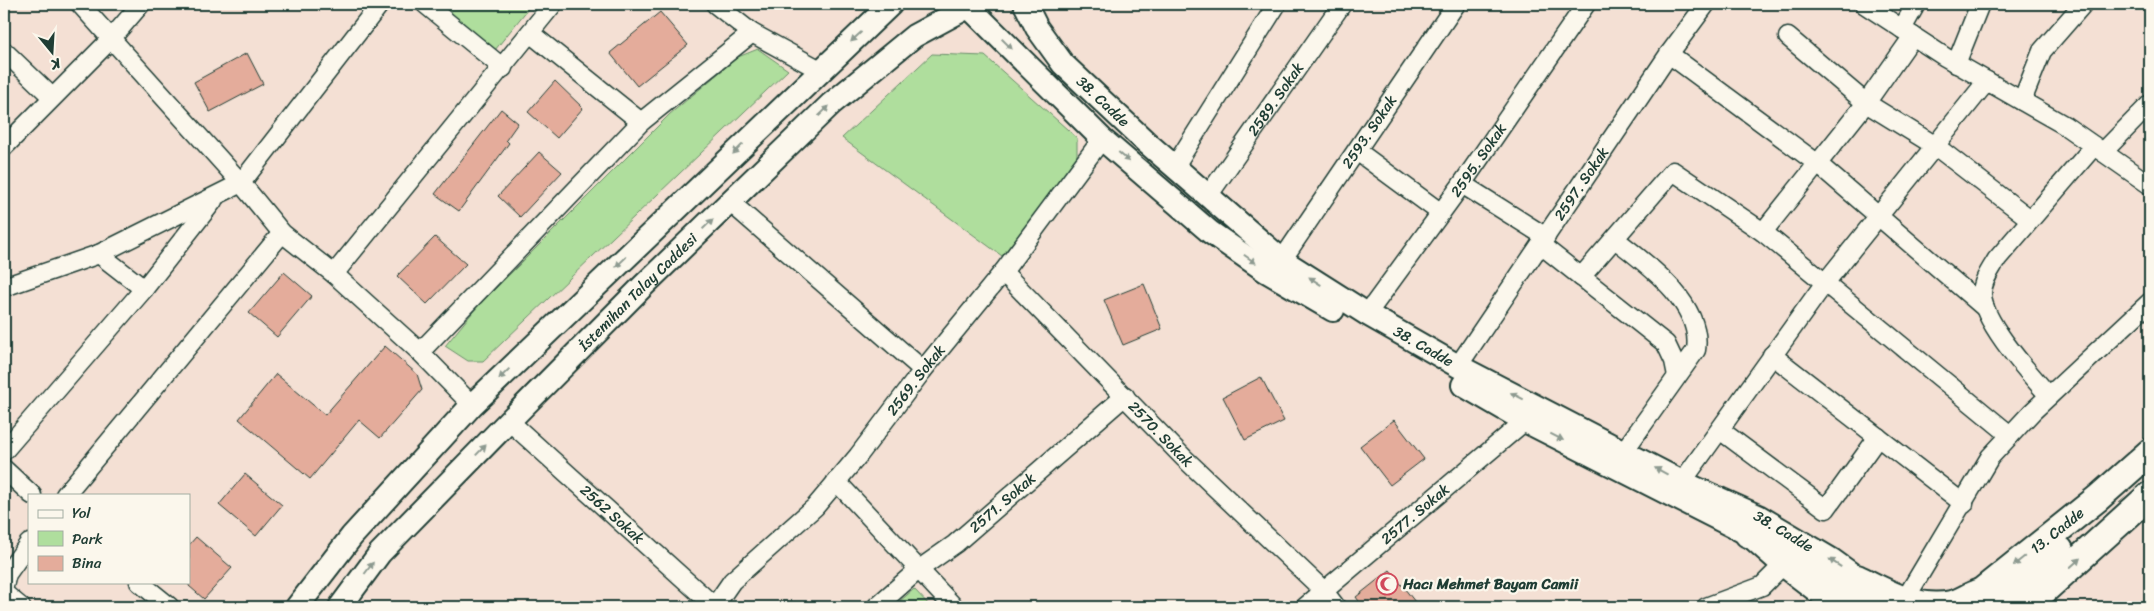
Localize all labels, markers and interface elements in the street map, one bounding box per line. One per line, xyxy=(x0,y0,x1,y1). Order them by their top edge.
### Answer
north arrow xyxy=(28,28,78,78)
one-way arrow xyxy=(850,31,862,43)
one-way arrow xyxy=(1001,38,1013,50)
text: K xyxy=(47,50,65,78)
street label: 2589. Sokak xyxy=(1241,57,1311,142)
street label: 38. Cadde xyxy=(1070,69,1136,134)
street label: 2593. Sokak xyxy=(1335,90,1404,174)
one-way arrow xyxy=(818,105,830,117)
street label: 2595. Sokak xyxy=(1443,118,1513,203)
street label: 2597. Sokak xyxy=(1547,141,1616,226)
one-way arrow xyxy=(733,143,745,155)
one-way arrow xyxy=(1117,151,1129,163)
one-way arrow xyxy=(701,218,713,230)
street label: İstemihan Talay Caddesi xyxy=(571,226,704,358)
one-way arrow xyxy=(1243,254,1256,264)
one-way arrow xyxy=(615,256,627,268)
one-way arrow xyxy=(1308,276,1322,286)
street label: 38. Cadde xyxy=(1388,319,1459,374)
street label: 2569. Sokak xyxy=(880,339,952,421)
one-way arrow xyxy=(498,368,510,380)
one-way arrow xyxy=(1509,392,1524,400)
street label: 2570. Sokak xyxy=(1122,394,1199,474)
one-way arrow xyxy=(1550,433,1564,441)
one-way arrow xyxy=(475,444,487,456)
street label: 2571. Sokak xyxy=(963,466,1042,539)
one-way arrow xyxy=(1654,467,1668,475)
street label: 2577. Sokak xyxy=(1375,477,1455,551)
street label: 2562 Sokak xyxy=(574,478,650,550)
legend xyxy=(28,494,190,584)
text: Yol xyxy=(72,500,91,526)
street label: 13. Cadde xyxy=(2024,501,2090,561)
street label: 38. Cadde xyxy=(1749,503,1819,559)
text: Park xyxy=(72,526,103,552)
text: Bina xyxy=(72,550,102,576)
one-way arrow xyxy=(2013,556,2026,567)
one-way arrow xyxy=(2069,557,2081,569)
one-way arrow xyxy=(1829,558,1842,568)
one-way arrow xyxy=(364,562,375,575)
place label: Hacı Mehmet Bayam Camii xyxy=(1402,571,1579,597)
mosque icon: Hacı Mehmet Bayam Camii xyxy=(1375,572,1399,596)

